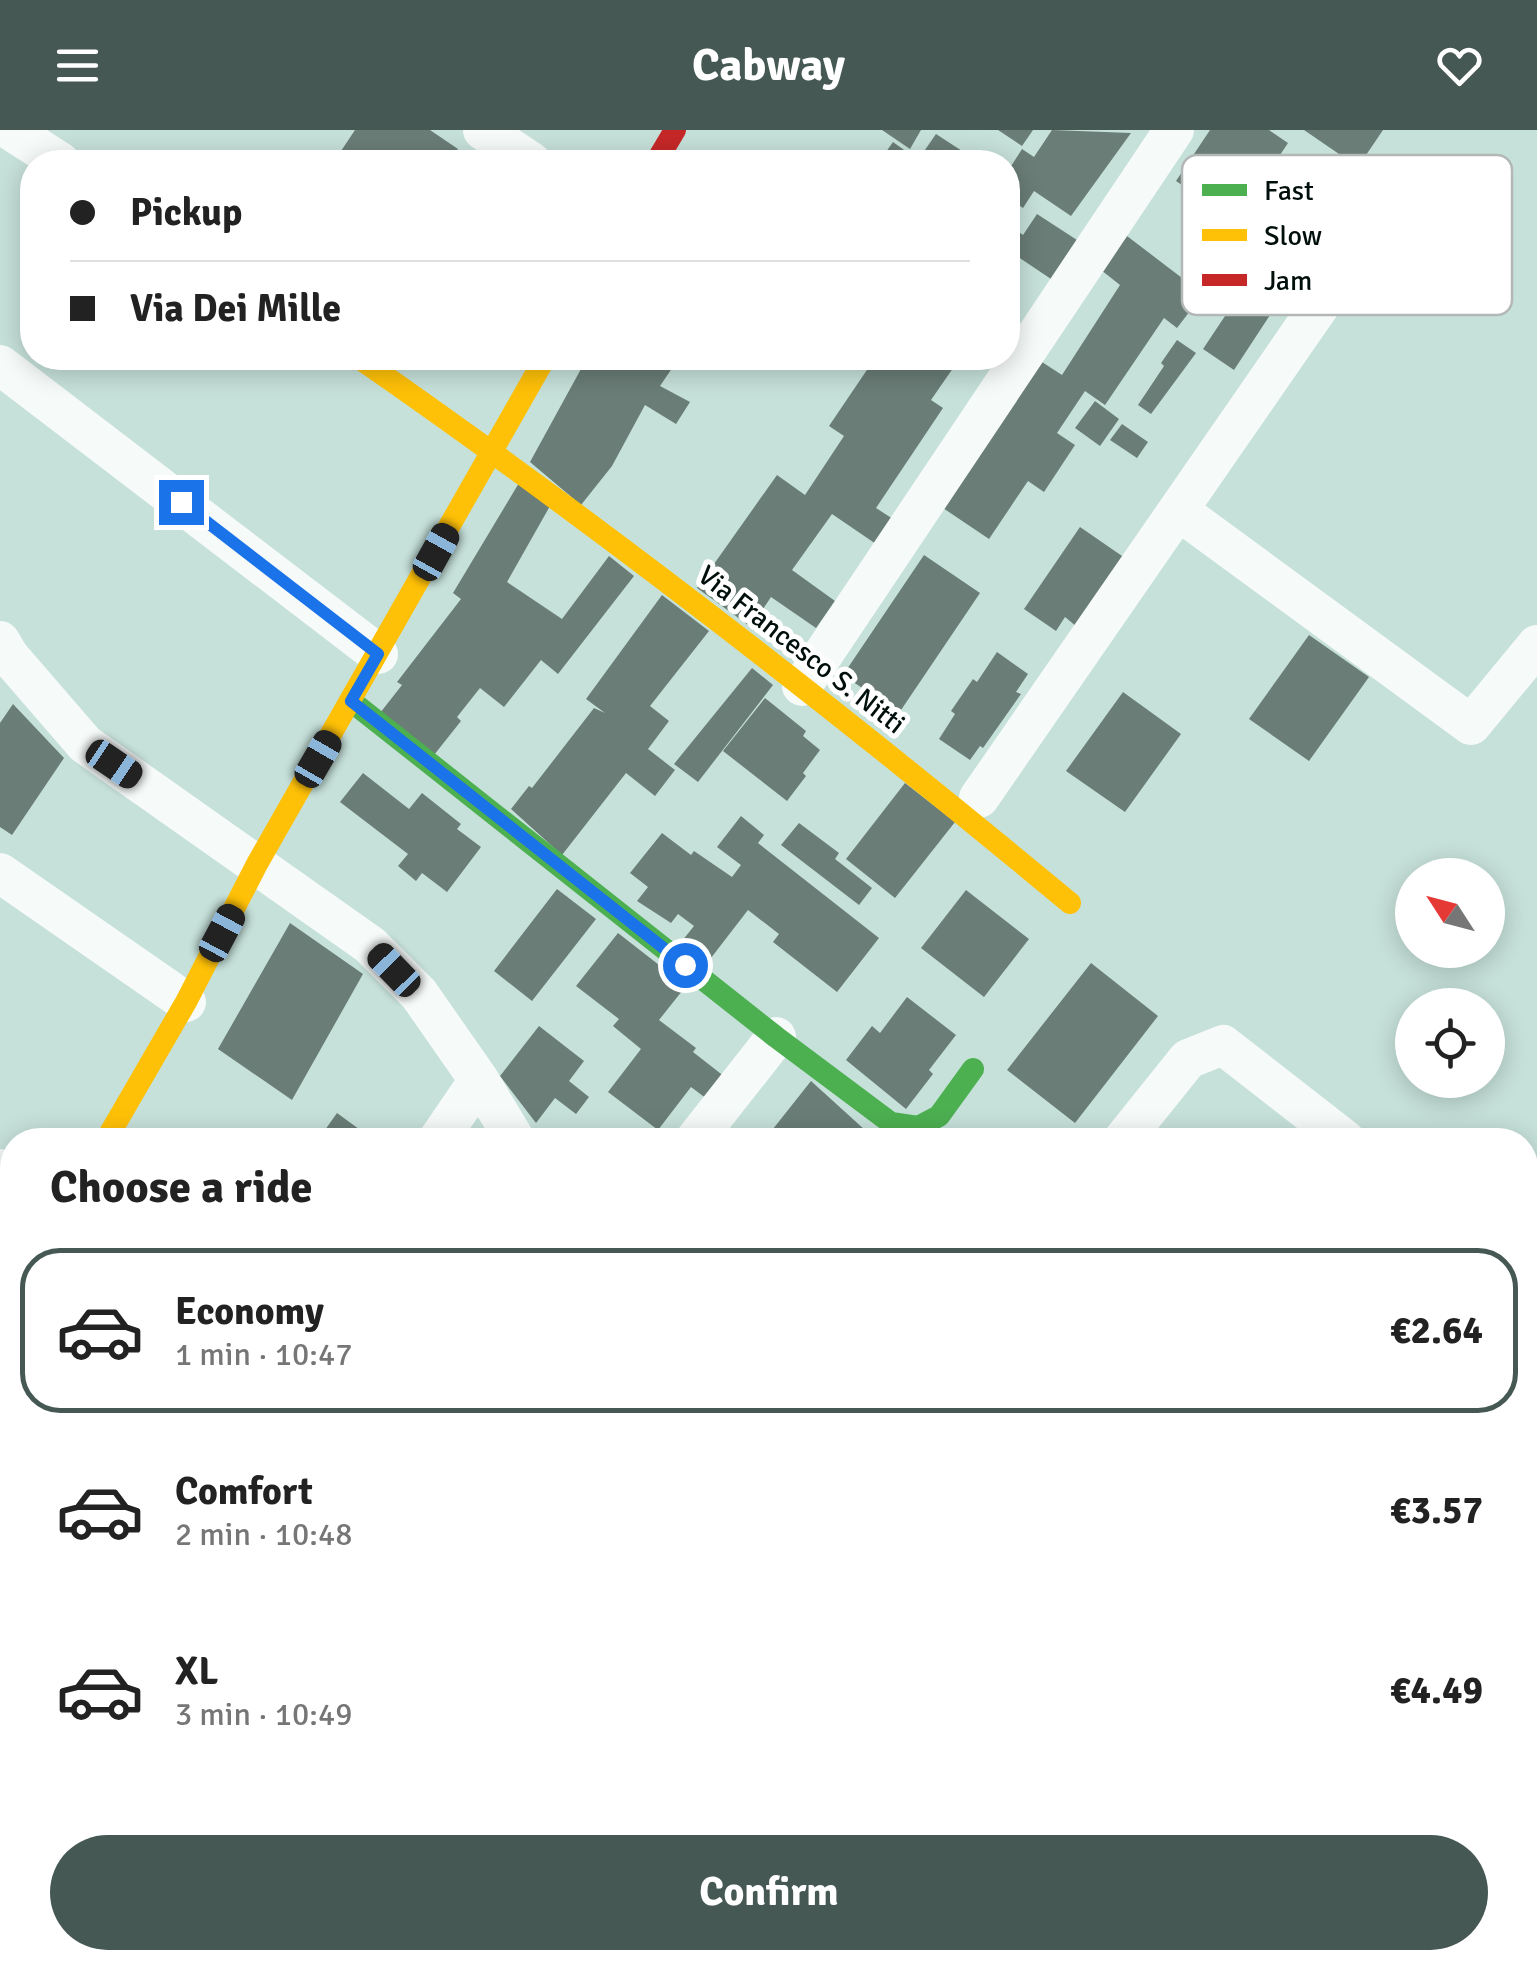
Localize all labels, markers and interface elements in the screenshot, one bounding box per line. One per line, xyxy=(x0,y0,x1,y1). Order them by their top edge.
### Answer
icon: menu xyxy=(50,38,105,93)
text: Cabway xyxy=(692,38,845,93)
icon: heart xyxy=(1432,38,1487,93)
legend xyxy=(1182,155,1512,315)
text: Fast xyxy=(1264,174,1314,208)
text: Pickup xyxy=(130,189,242,236)
text: Slow xyxy=(1264,219,1322,253)
text: Jam xyxy=(1264,264,1312,298)
text: Via Dei Mille xyxy=(130,285,341,332)
route end xyxy=(159,480,204,525)
car xyxy=(408,518,464,586)
street label: Via Francesco S. Nitti xyxy=(691,558,912,741)
car xyxy=(290,726,346,792)
car xyxy=(81,735,147,793)
north arrow xyxy=(1395,858,1505,968)
map controls xyxy=(1395,858,1505,1098)
car xyxy=(195,899,249,967)
car xyxy=(362,938,426,1002)
route start xyxy=(663,943,708,988)
button: locate xyxy=(1395,988,1505,1098)
text: Choose a ride xyxy=(50,1160,313,1215)
icon: car xyxy=(55,1286,145,1376)
text: Economy xyxy=(175,1288,324,1335)
text: €2.64 xyxy=(1390,1307,1483,1354)
text: 1 min · 10:47 xyxy=(175,1335,353,1374)
icon: car xyxy=(55,1466,145,1556)
text: Comfort xyxy=(175,1468,313,1515)
text: €3.57 xyxy=(1390,1487,1483,1534)
text: 2 min · 10:48 xyxy=(175,1515,353,1554)
icon: car xyxy=(55,1646,145,1736)
text: XL xyxy=(175,1648,218,1695)
text: €4.49 xyxy=(1390,1667,1483,1714)
text: 3 min · 10:49 xyxy=(175,1695,353,1734)
button: Confirm xyxy=(50,1835,1488,1950)

